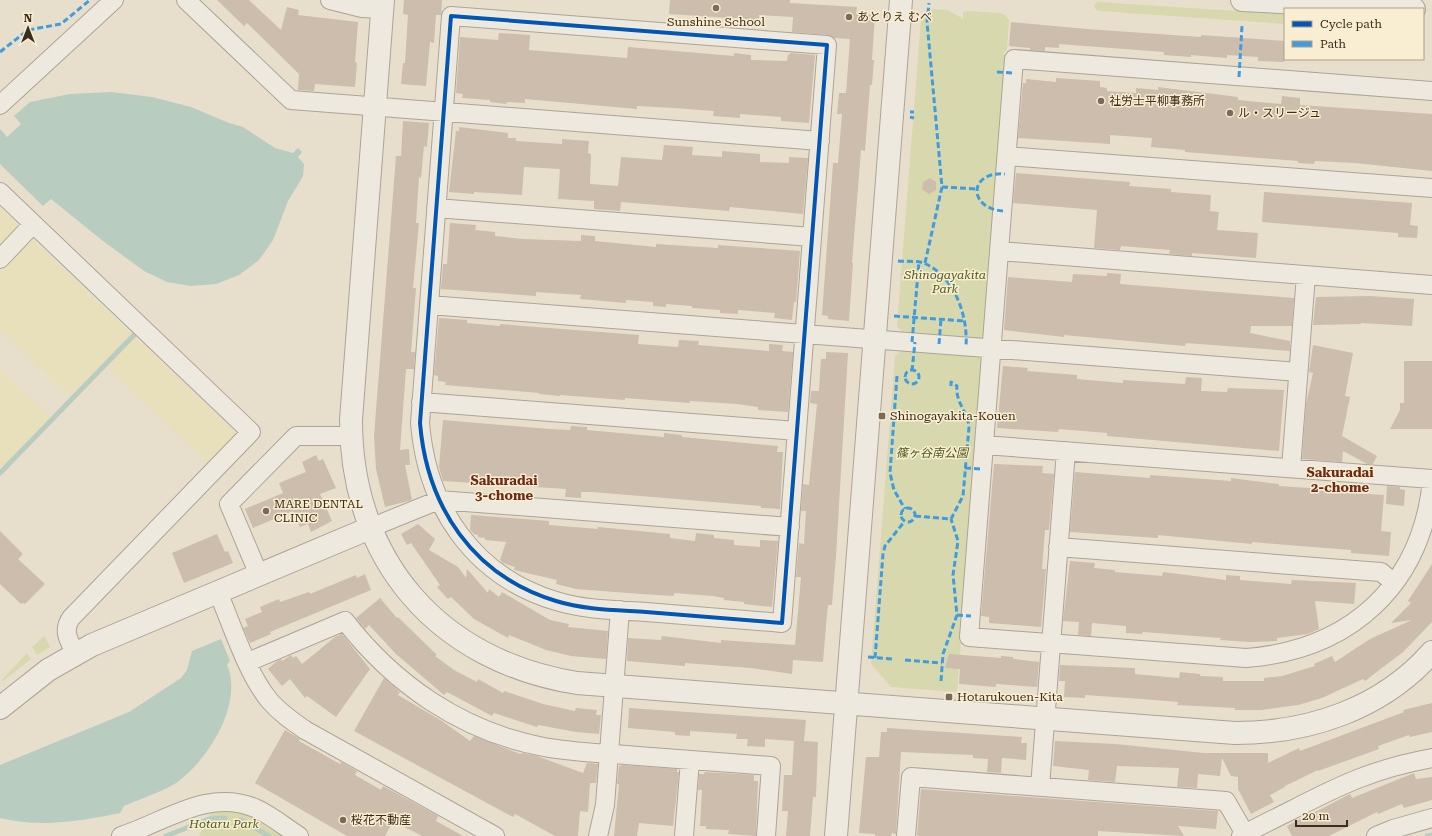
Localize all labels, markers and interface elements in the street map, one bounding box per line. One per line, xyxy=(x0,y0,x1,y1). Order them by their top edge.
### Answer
marker: Sunshine School xyxy=(711,3,721,13)
north arrow xyxy=(8,8,48,48)
legend xyxy=(1284,8,1424,60)
place label: あとりえ むべ xyxy=(857,10,932,24)
text: N xyxy=(24,12,33,25)
marker: あとりえ むべ xyxy=(844,12,854,22)
place label: Sunshine School xyxy=(667,15,765,29)
text: Cycle path xyxy=(1320,17,1382,31)
text: Path xyxy=(1320,37,1346,51)
place label: 社労士平柳事務所 xyxy=(1109,94,1205,108)
marker: 社労士平柳事務所 xyxy=(1096,96,1106,106)
place label: ル・スリージュ xyxy=(1238,106,1321,120)
marker: ル・スリージュ xyxy=(1225,108,1235,118)
park label: Shinogayakita Park xyxy=(903,268,986,296)
place label: Shinogayakita-Kouen xyxy=(890,409,1016,423)
marker: Shinogayakita-Kouen xyxy=(877,411,887,421)
park label: 篠ヶ谷南公園 xyxy=(896,446,970,460)
district label: Sakuradai 2-chome xyxy=(1306,465,1374,495)
district label: Sakuradai 3-chome xyxy=(470,473,538,503)
place label: MARE DENTAL CLINIC xyxy=(274,497,363,525)
marker: MARE DENTAL CLINIC xyxy=(261,506,271,516)
place label: Hotarukouen-Kita xyxy=(957,690,1063,704)
marker: Hotarukouen-Kita xyxy=(944,692,954,702)
scale bar xyxy=(1296,802,1347,828)
text: 20 m xyxy=(1302,809,1329,823)
place label: 桜花不動産 xyxy=(351,813,411,827)
marker: 桜花不動産 xyxy=(338,815,348,825)
park label: Hotaru Park xyxy=(188,817,259,831)

